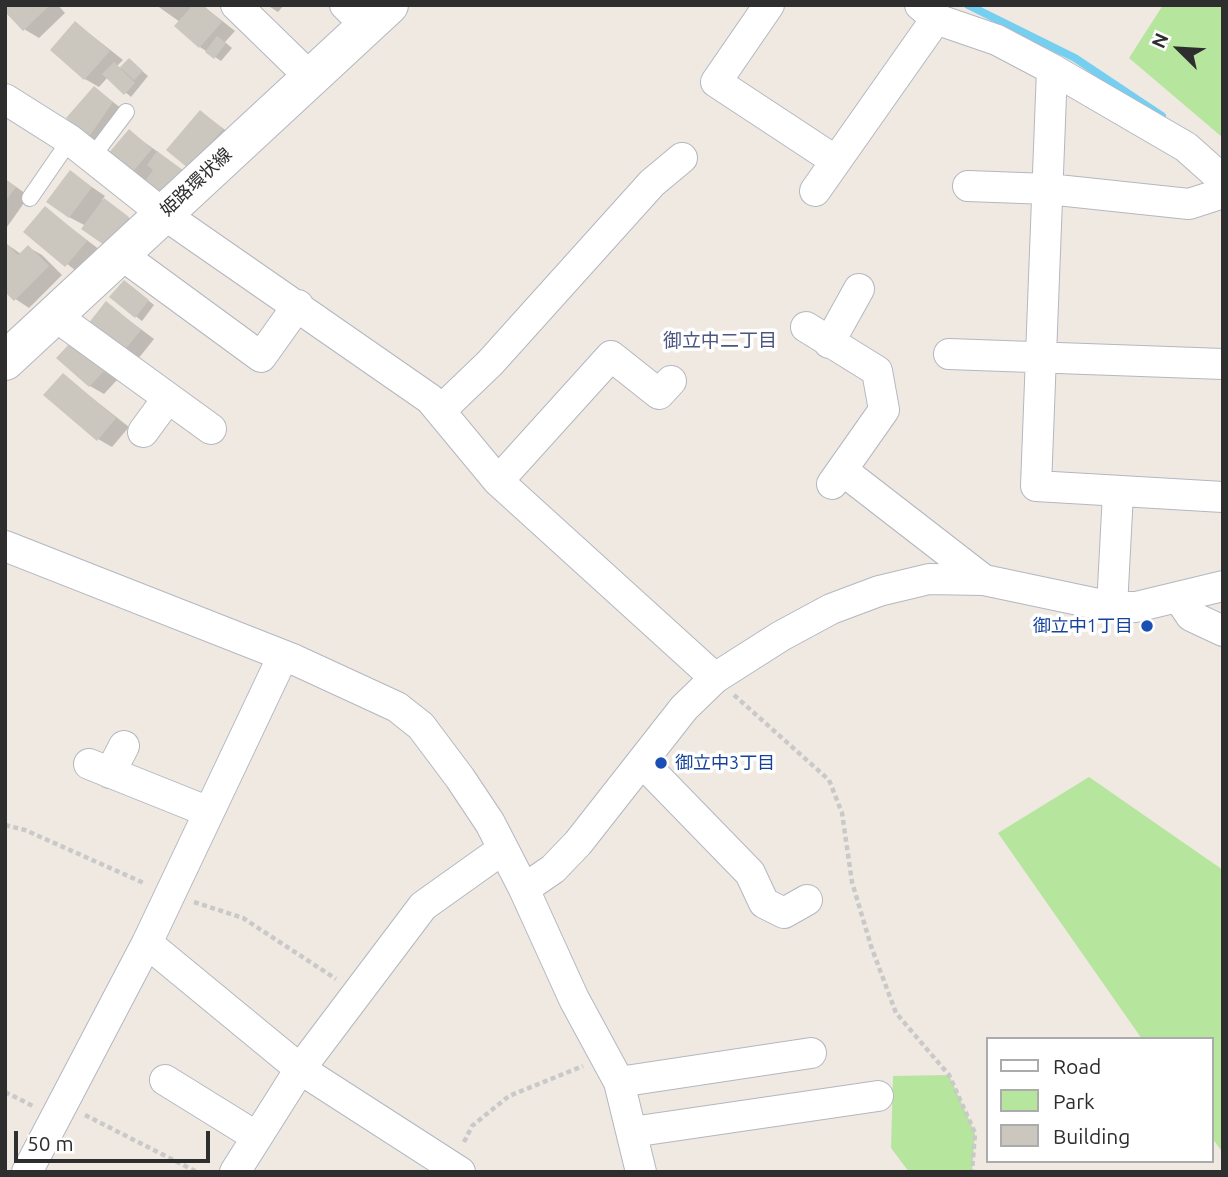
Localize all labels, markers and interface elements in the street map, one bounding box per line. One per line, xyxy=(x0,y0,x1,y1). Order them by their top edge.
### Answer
north arrow xyxy=(1144,14,1214,84)
text: N xyxy=(1147,30,1173,51)
street label: 姫路環状線 xyxy=(156,143,236,221)
district label: 御立中二丁目 xyxy=(663,330,777,352)
place label: 御立中1丁目 xyxy=(1033,615,1133,637)
marker: 御立中1丁目 xyxy=(1139,618,1155,634)
place label: 御立中3丁目 xyxy=(675,752,775,774)
marker: 御立中3丁目 xyxy=(653,755,669,771)
legend xyxy=(986,1037,1214,1163)
text: Road xyxy=(1053,1054,1101,1078)
text: Park xyxy=(1053,1089,1095,1113)
scale bar xyxy=(18,1118,214,1162)
text: Building xyxy=(1053,1124,1130,1148)
text: 50 m xyxy=(27,1131,74,1155)

